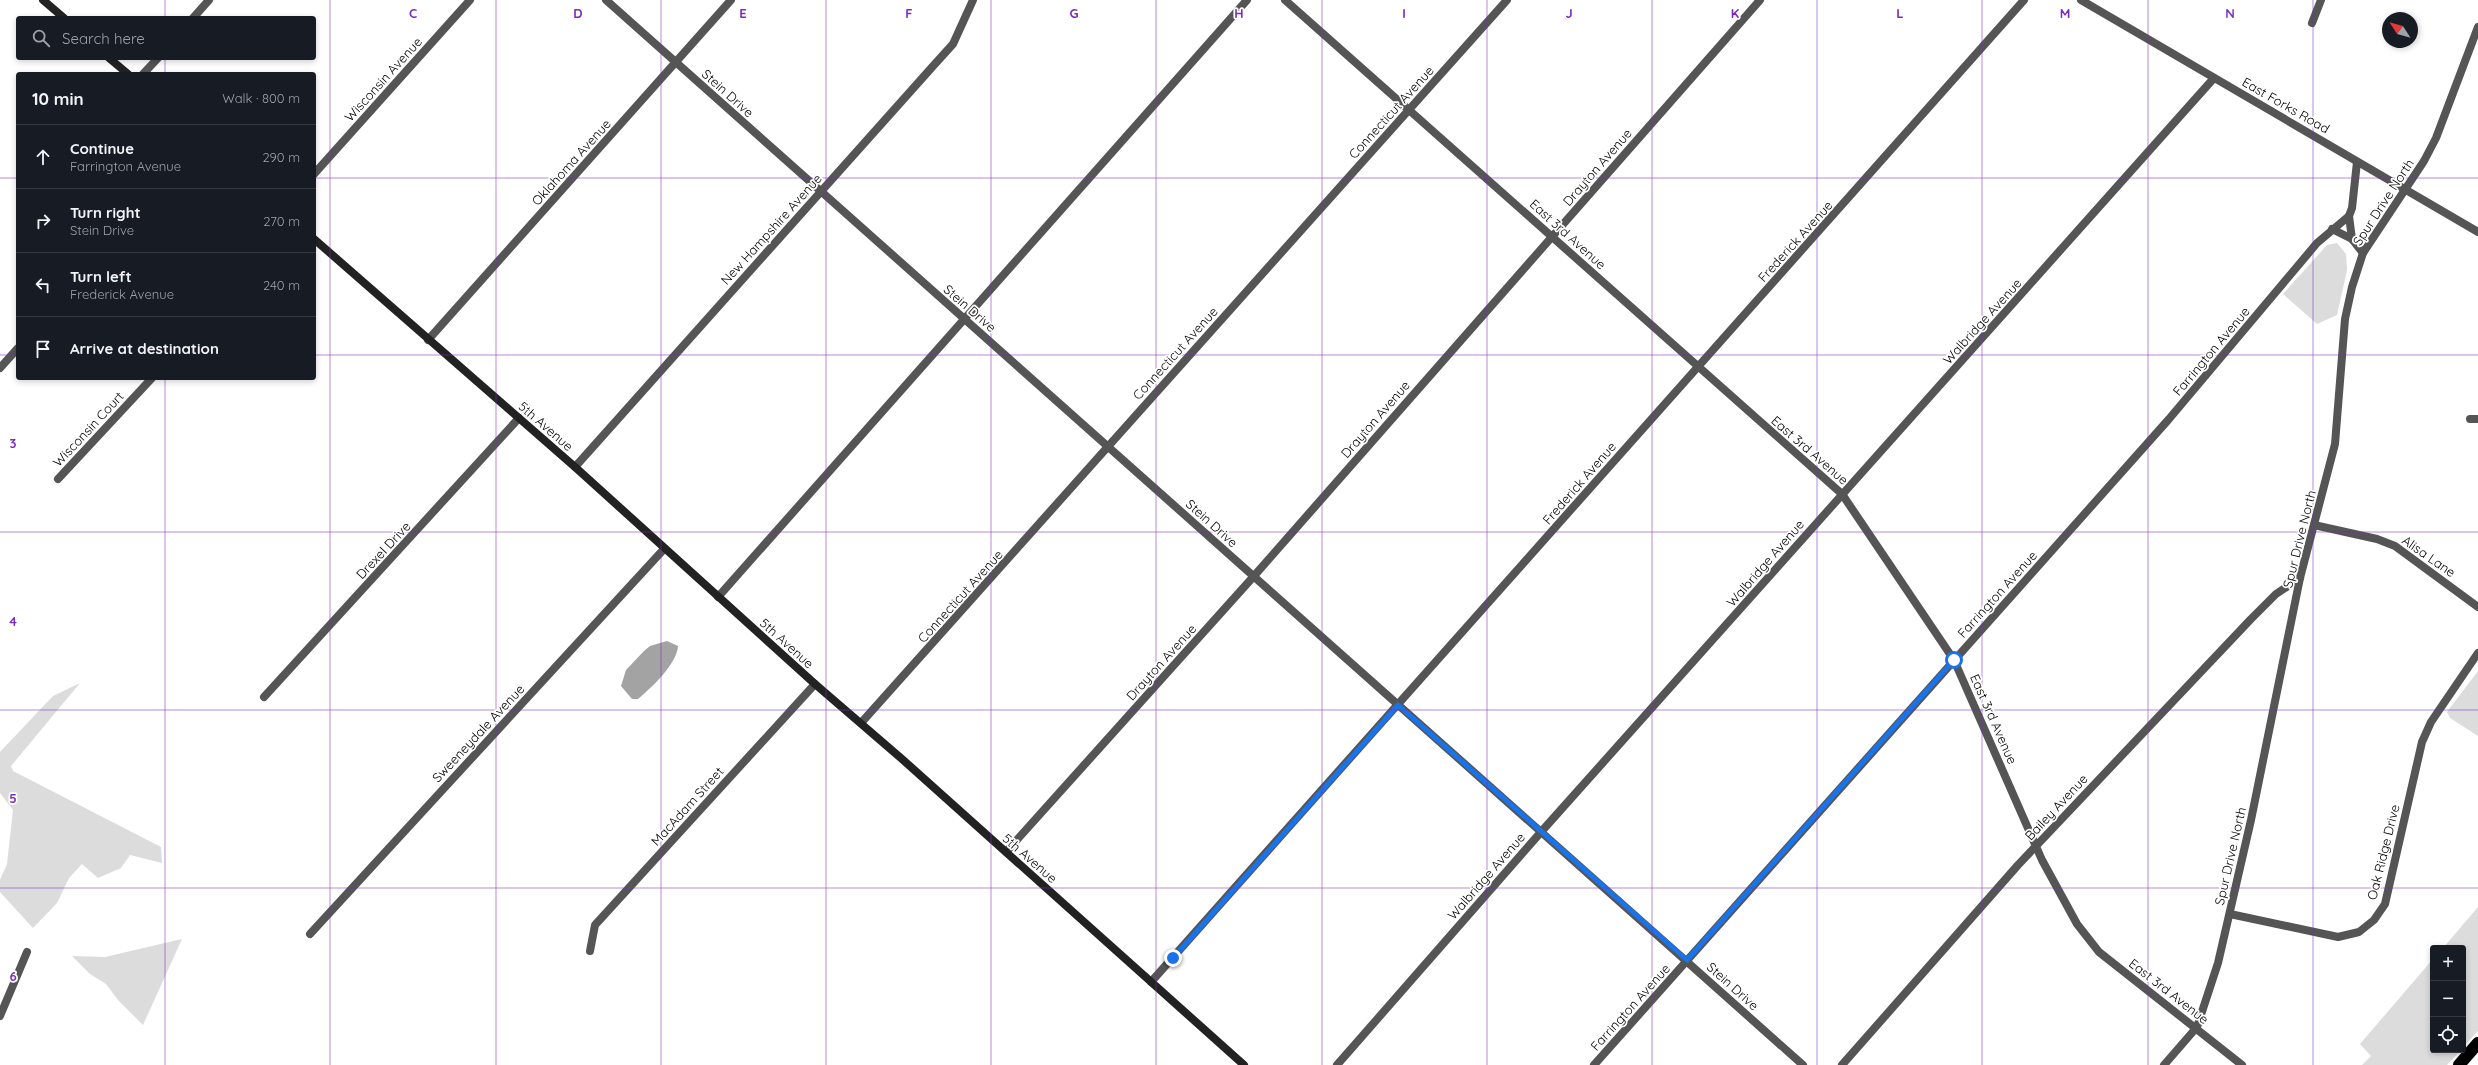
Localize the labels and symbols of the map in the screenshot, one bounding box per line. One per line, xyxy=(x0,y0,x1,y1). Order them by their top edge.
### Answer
text: C xyxy=(409,5,417,21)
text: D xyxy=(573,5,583,21)
text: E xyxy=(739,5,747,21)
text: F xyxy=(905,5,913,21)
text: G xyxy=(1069,5,1079,21)
text: H xyxy=(1234,5,1244,21)
text: I xyxy=(1402,5,1406,21)
text: J xyxy=(1565,5,1573,21)
text: K xyxy=(1731,5,1740,21)
text: L xyxy=(1896,5,1904,21)
text: M xyxy=(2060,5,2070,21)
text: N xyxy=(2225,5,2235,21)
north arrow xyxy=(2382,12,2418,48)
street label: Wisconsin Avenue xyxy=(341,34,425,124)
street label: Connecticut Avenue xyxy=(1345,62,1437,162)
street label: Stein Drive xyxy=(699,66,757,120)
street label: East Forks Road xyxy=(2240,74,2332,136)
street label: Oklahoma Avenue xyxy=(528,116,614,208)
street label: Drayton Avenue xyxy=(1559,125,1635,209)
street label: Spur Drive North xyxy=(2349,156,2417,248)
street label: New Hampshire Avenue xyxy=(717,170,825,288)
street label: East 3rd Avenue xyxy=(1527,196,1609,272)
street label: Frederick Avenue xyxy=(1754,197,1836,285)
street label: Walbridge Avenue xyxy=(1939,275,2025,367)
street label: Stein Drive xyxy=(941,281,999,335)
street label: Connecticut Avenue xyxy=(1129,303,1221,403)
street label: Farrington Avenue xyxy=(2169,303,2253,399)
street label: Drayton Avenue xyxy=(1337,377,1413,461)
street label: Wisconsin Court xyxy=(49,388,127,470)
street label: 5th Avenue xyxy=(516,398,576,454)
street label: East 3rd Avenue xyxy=(1768,412,1852,488)
text: 3 xyxy=(10,435,17,451)
street label: Frederick Avenue xyxy=(1539,439,1619,527)
street label: Spur Drive North xyxy=(2279,489,2319,589)
street label: Stein Drive xyxy=(1183,496,1241,550)
street label: Walbridge Avenue xyxy=(1723,516,1807,610)
street label: Drexel Drive xyxy=(352,518,414,582)
street label: Alisa Lane xyxy=(2399,532,2459,580)
street label: Connecticut Avenue xyxy=(914,546,1006,646)
street label: Farrington Avenue xyxy=(1954,547,2040,641)
text: 4 xyxy=(9,613,17,629)
street label: 5th Avenue xyxy=(757,615,817,671)
street label: Drayton Avenue xyxy=(1123,621,1199,703)
route start xyxy=(1945,651,1963,669)
street label: East 3rd Avenue xyxy=(1967,672,2021,766)
street label: Sweeneydale Avenue xyxy=(429,681,527,785)
street label: MacAdam Street xyxy=(647,763,727,849)
street label: Bailey Avenue xyxy=(2021,771,2091,843)
text: 5 xyxy=(9,790,17,806)
street label: Oak Ridge Drive xyxy=(2363,803,2403,901)
street label: Spur Drive North xyxy=(2211,805,2249,907)
street label: Walbridge Avenue xyxy=(1444,829,1528,923)
street label: 5th Avenue xyxy=(1000,830,1060,886)
route end xyxy=(1164,949,1182,967)
street label: East 3rd Avenue xyxy=(2126,955,2212,1027)
street label: Stein Drive xyxy=(1704,959,1762,1013)
street label: Farrington Avenue xyxy=(1587,960,1673,1054)
text: 6 xyxy=(9,968,17,984)

